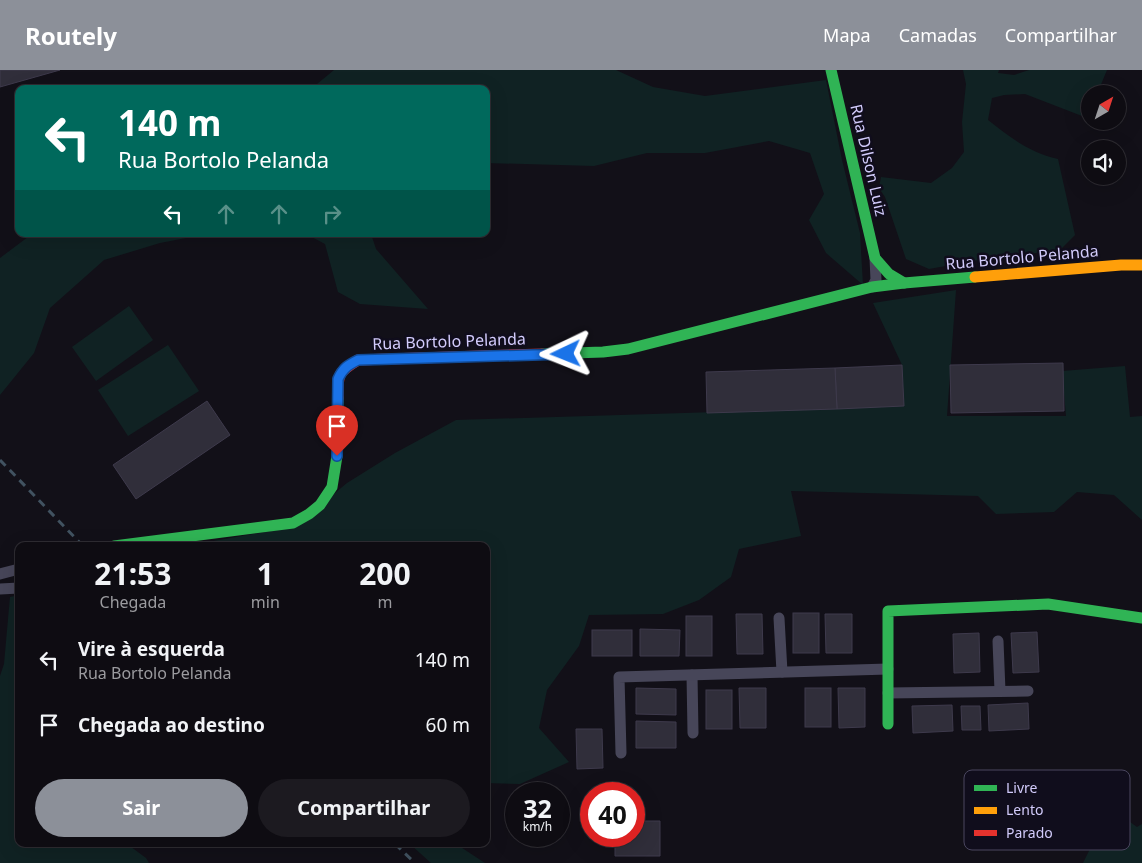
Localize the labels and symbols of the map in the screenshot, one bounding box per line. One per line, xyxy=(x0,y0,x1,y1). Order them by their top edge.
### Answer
north arrow xyxy=(1081,85,1126,130)
street label: Rua Dilson Luiz xyxy=(845,102,893,218)
street label: Rua Bortolo Pelanda xyxy=(945,239,1099,275)
street label: Rua Bortolo Pelanda xyxy=(372,327,526,355)
position arrow xyxy=(539,327,591,379)
pin xyxy=(316,405,358,456)
legend xyxy=(964,770,1130,850)
text: Livre xyxy=(1006,778,1038,797)
speed limit sign: 40 xyxy=(580,782,645,847)
text: Lento xyxy=(1006,800,1043,819)
text: Parado xyxy=(1006,823,1053,842)

